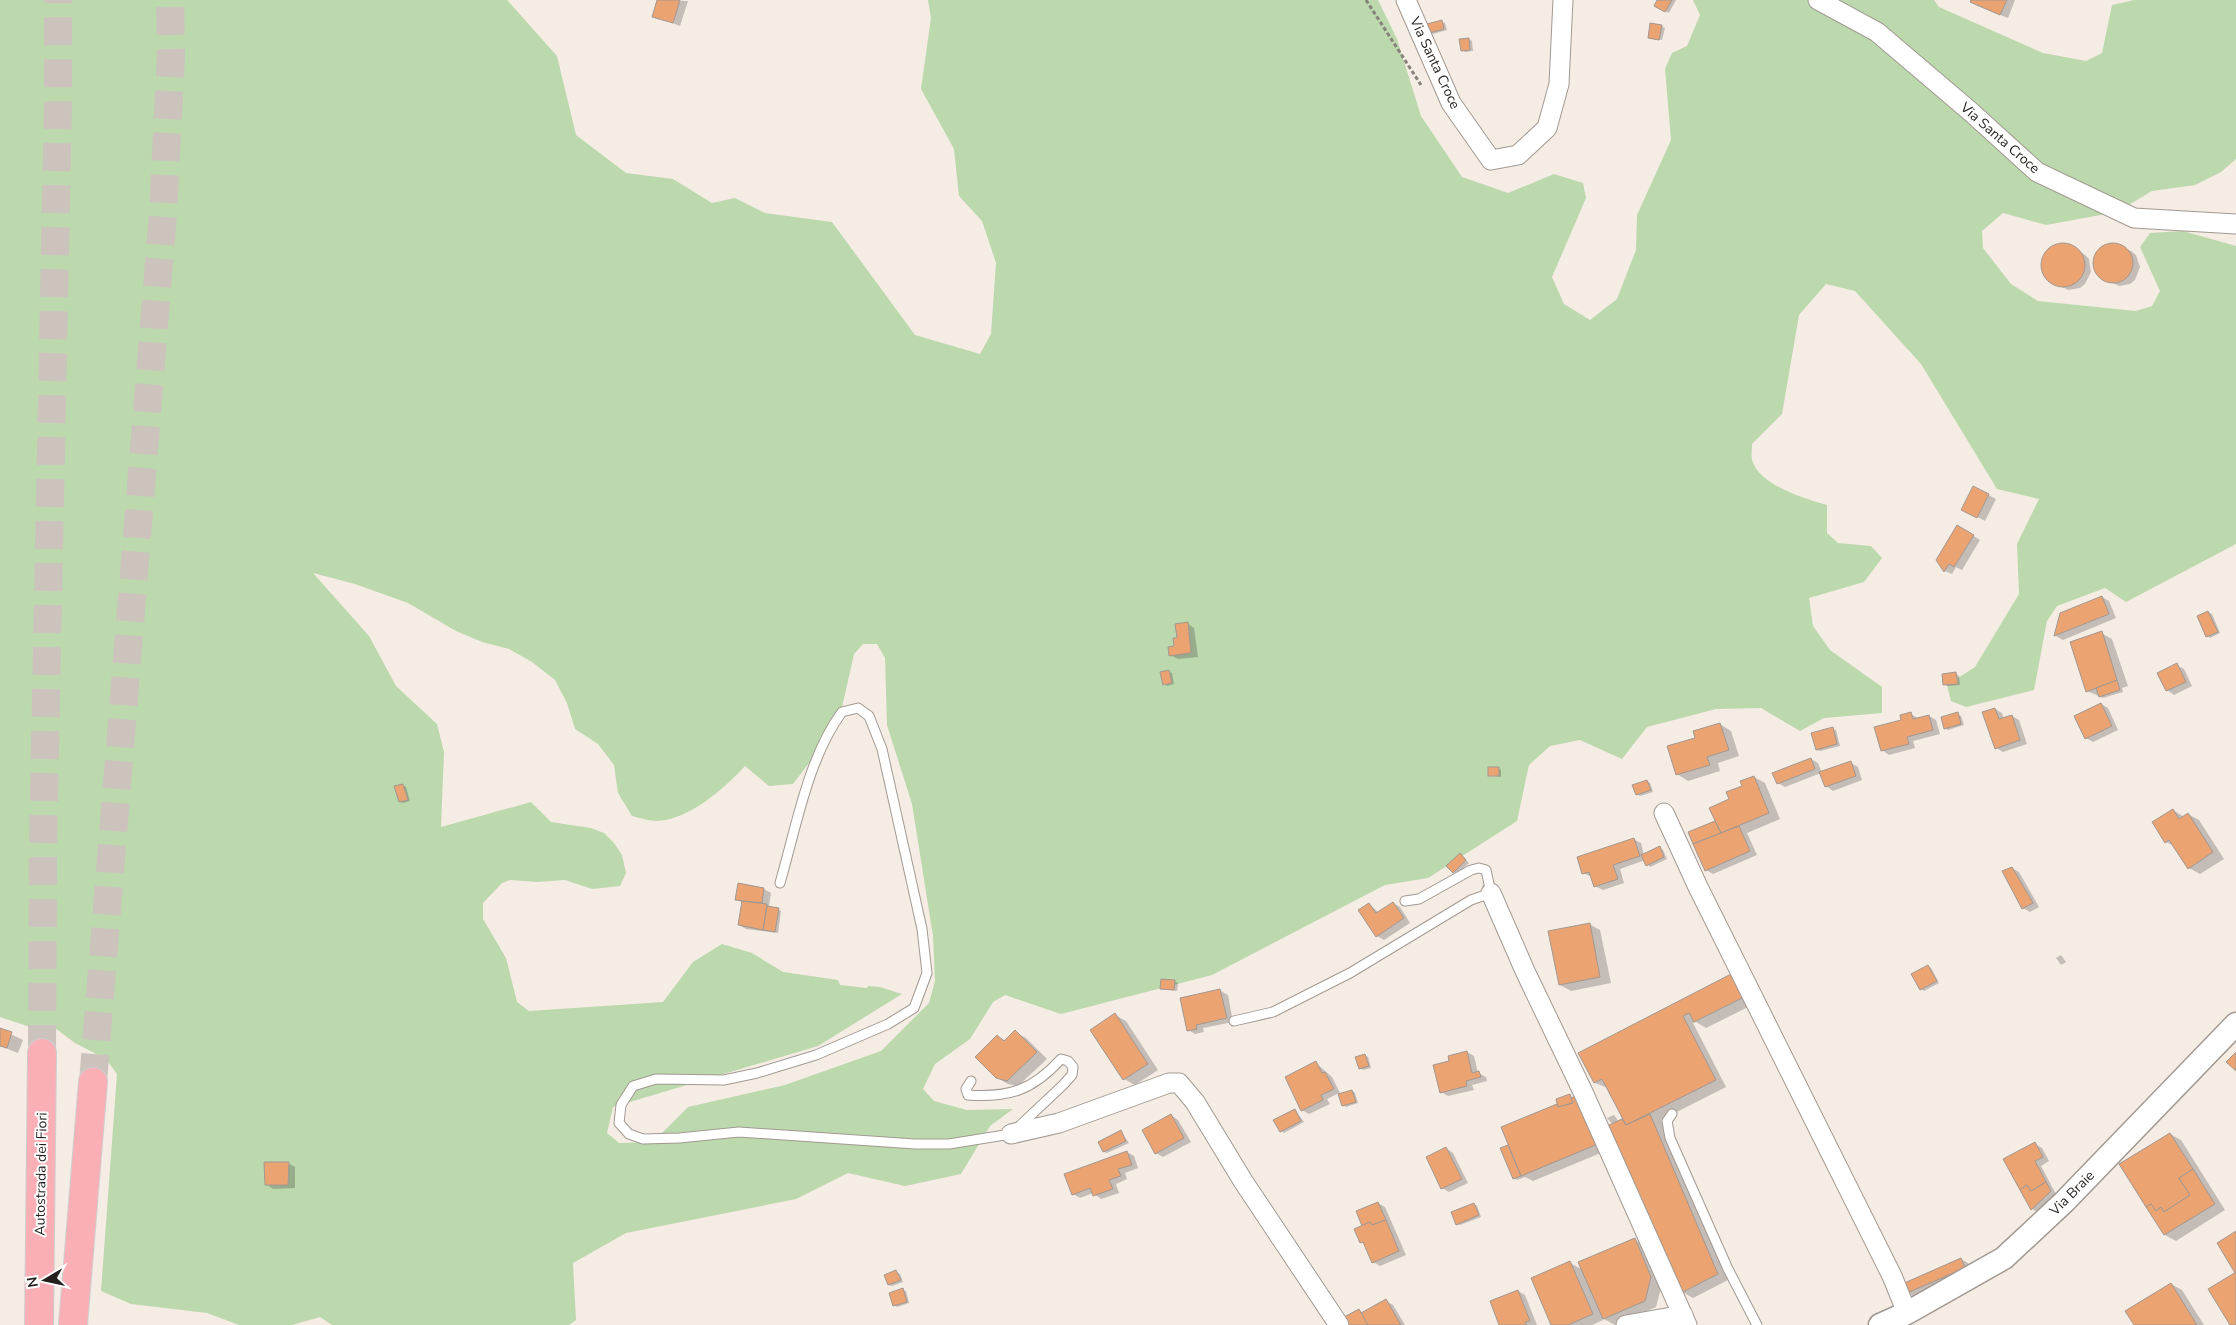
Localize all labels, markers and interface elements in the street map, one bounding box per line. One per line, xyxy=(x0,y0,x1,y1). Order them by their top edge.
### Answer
street label: Via Santa Croce xyxy=(1405,13,1465,112)
street label: Via Santa Croce xyxy=(1955,97,2044,178)
street label: Autostrada dei Fiori xyxy=(30,1112,52,1236)
street label: Via Braie xyxy=(2045,1166,2099,1220)
north arrow xyxy=(20,1255,70,1305)
text: N xyxy=(22,1275,43,1289)

